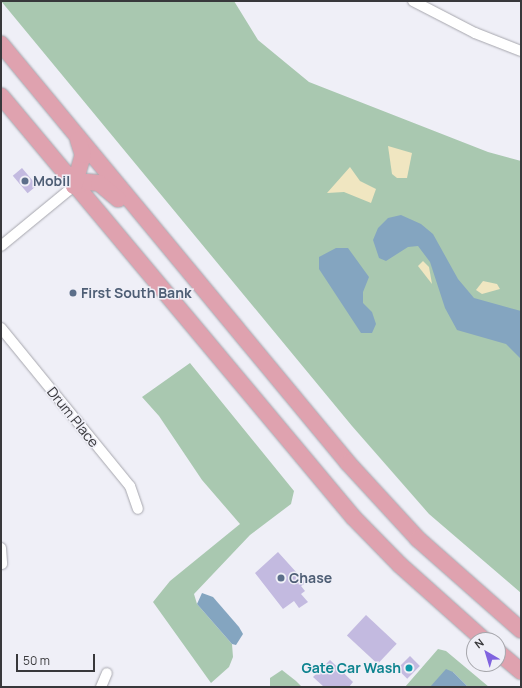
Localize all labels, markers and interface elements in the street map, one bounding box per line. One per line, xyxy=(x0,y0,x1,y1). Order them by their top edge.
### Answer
place label: Mobil xyxy=(33,173,70,189)
marker: Mobil xyxy=(20,176,30,186)
place label: First South Bank xyxy=(81,285,191,301)
marker: First South Bank xyxy=(68,288,78,298)
street label: Drum Place xyxy=(44,383,102,451)
place label: Chase xyxy=(289,570,332,586)
marker: Chase xyxy=(276,573,286,583)
north arrow xyxy=(466,632,506,672)
text: N xyxy=(471,635,487,651)
scale bar xyxy=(18,646,97,672)
text: 50 m xyxy=(23,652,50,669)
place label: Gate Car Wash xyxy=(302,660,401,676)
marker: Gate Car Wash xyxy=(404,663,414,673)

